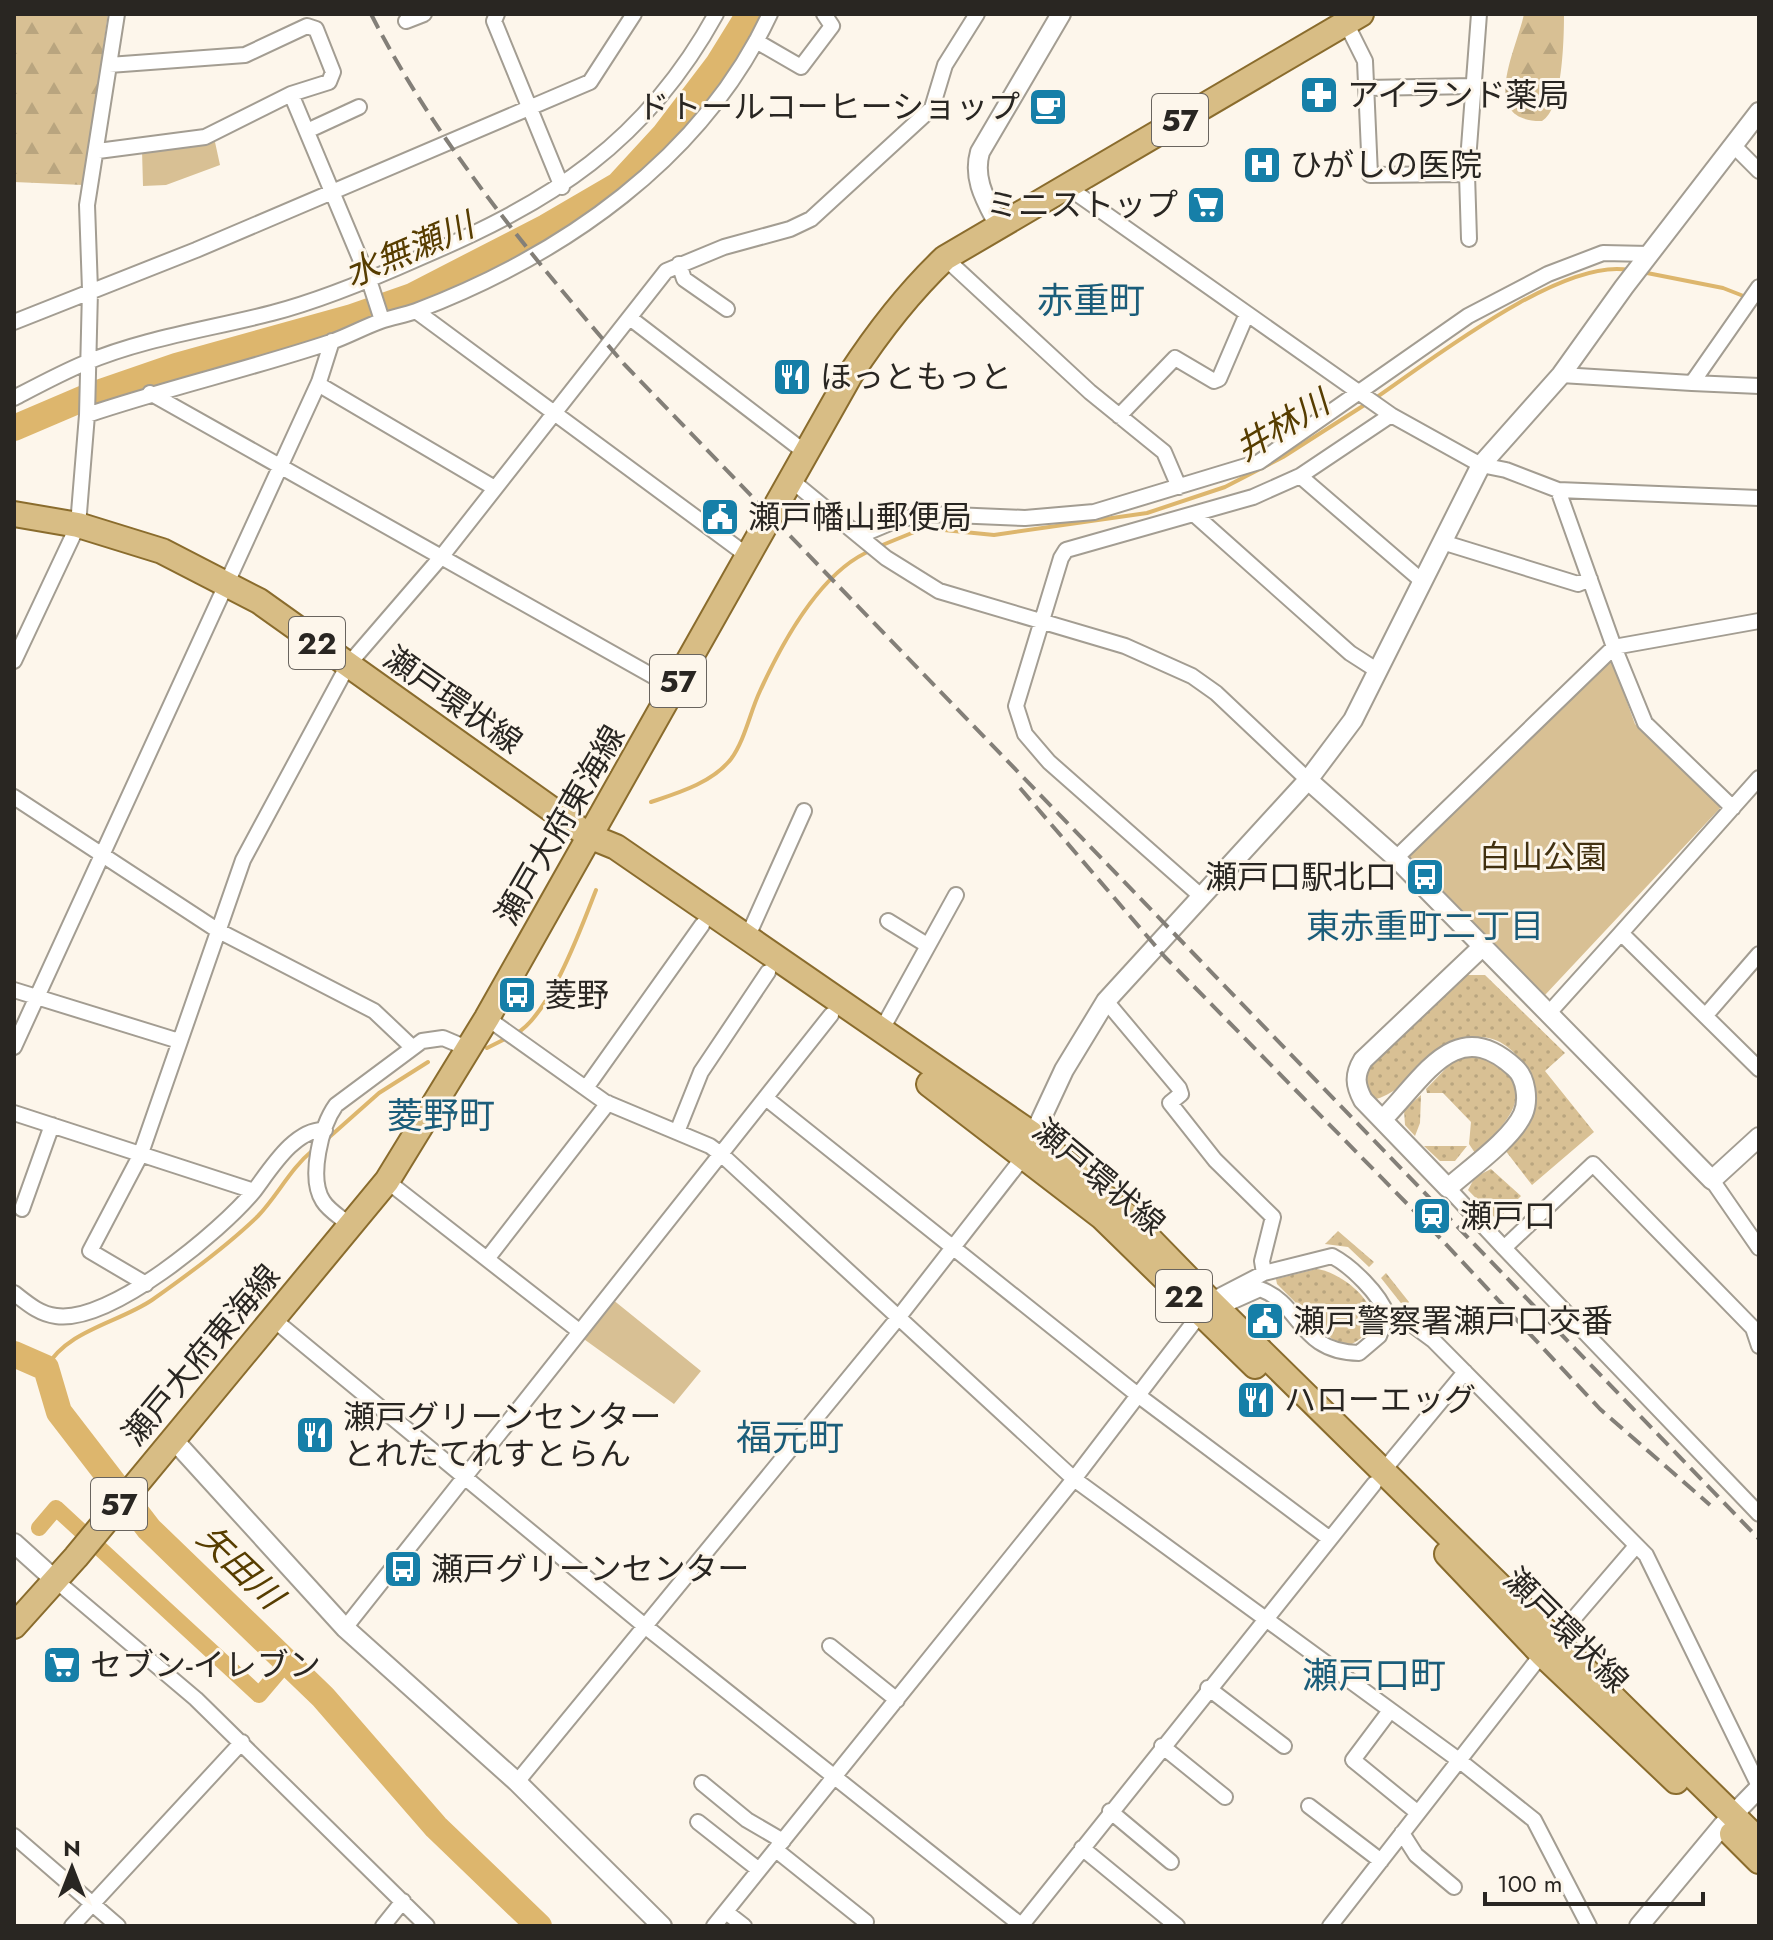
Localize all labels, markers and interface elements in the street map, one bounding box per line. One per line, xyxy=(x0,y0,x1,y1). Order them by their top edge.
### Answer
place label: アイランド薬局 xyxy=(1347,72,1569,118)
pharmacy icon: アイランド薬局 xyxy=(1298,74,1340,116)
place label: ドトールコーヒーショップ xyxy=(637,84,1020,130)
cafe icon: ドトールコーヒーショップ xyxy=(1027,86,1069,128)
road number: 57 xyxy=(1152,94,1208,146)
place label: ひがしの医院 xyxy=(1290,142,1482,188)
hospital icon: ひがしの医院 xyxy=(1241,144,1283,186)
place label: ミニストップ xyxy=(986,182,1178,228)
supermarket icon: ミニストップ xyxy=(1185,184,1227,226)
water label: 水無瀬川 xyxy=(337,200,484,299)
district label: 赤重町 xyxy=(1037,274,1145,326)
place label: ほっともっと xyxy=(820,354,1012,400)
restaurant icon: ほっともっと xyxy=(771,356,813,398)
water label: 井林川 xyxy=(1226,377,1341,473)
place label: 瀬戸幡山郵便局 xyxy=(748,494,972,540)
public building icon: 瀬戸幡山郵便局 xyxy=(699,496,741,538)
road number: 22 xyxy=(289,617,345,669)
street label: 瀬戸環状線 xyxy=(374,635,532,765)
road number: 57 xyxy=(650,655,706,707)
street label: 瀬戸大府東海線 xyxy=(484,716,636,934)
park label: 白山公園 xyxy=(1479,834,1607,880)
place label: 瀬戸口駅北口 xyxy=(1205,854,1397,900)
bus stop icon: 瀬戸口駅北口 xyxy=(1404,856,1446,898)
district label: 東赤重町二丁目 xyxy=(1306,902,1544,951)
place label: 菱野 xyxy=(545,972,609,1018)
bus stop icon: 菱野 xyxy=(496,974,538,1016)
district label: 菱野町 xyxy=(387,1089,495,1141)
street label: 瀬戸環状線 xyxy=(1023,1108,1175,1246)
place label: 瀬戸口 xyxy=(1460,1193,1556,1239)
station icon: 瀬戸口 xyxy=(1411,1195,1453,1237)
street label: 瀬戸大府東海線 xyxy=(111,1254,291,1456)
road number: 22 xyxy=(1156,1270,1212,1322)
place label: 瀬戸警察署瀬戸口交番 xyxy=(1293,1298,1613,1344)
public building icon: 瀬戸警察署瀬戸口交番 xyxy=(1244,1300,1286,1342)
place label: ハローエッグ xyxy=(1284,1377,1476,1423)
restaurant icon: ハローエッグ xyxy=(1235,1379,1277,1421)
place label: 瀬戸グリーンセンター とれたてれすとらん xyxy=(343,1394,661,1477)
district label: 福元町 xyxy=(736,1411,844,1463)
restaurant icon: 瀬戸グリーンセンター とれたてれすとらん xyxy=(294,1414,336,1456)
road number: 57 xyxy=(91,1478,147,1530)
water label: 矢田川 xyxy=(186,1514,296,1622)
place label: 瀬戸グリーンセンター xyxy=(431,1546,749,1592)
bus stop icon: 瀬戸グリーンセンター xyxy=(382,1548,424,1590)
street label: 瀬戸環状線 xyxy=(1493,1557,1639,1703)
place label: セブン-イレブン xyxy=(90,1642,321,1688)
supermarket icon: セブン-イレブン xyxy=(41,1644,83,1686)
district label: 瀬戸口町 xyxy=(1302,1649,1446,1701)
north arrow xyxy=(32,1828,112,1908)
text: N xyxy=(63,1832,81,1864)
scale bar xyxy=(1485,1856,1703,1906)
text: 100 m xyxy=(1497,1866,1563,1901)

